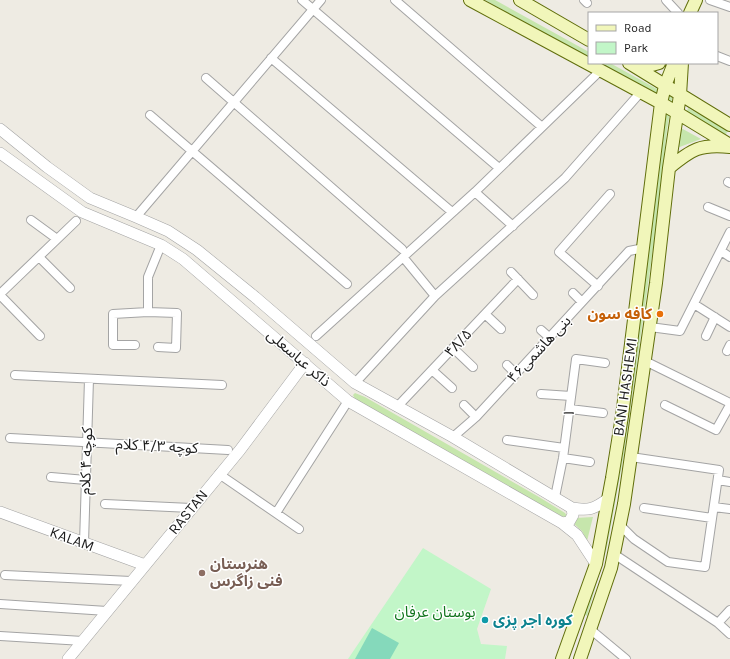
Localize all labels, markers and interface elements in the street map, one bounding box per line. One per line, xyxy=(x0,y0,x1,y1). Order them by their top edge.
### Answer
legend xyxy=(588,12,718,64)
text: Road xyxy=(624,21,652,35)
text: Park xyxy=(624,41,649,55)
place label: کافه سون xyxy=(587,305,652,323)
marker: کافه سون xyxy=(655,309,665,319)
street label: بنی هاشمی۴۶ xyxy=(503,312,575,386)
street label: ذاکر عباسعلی xyxy=(263,325,335,391)
street label: ۴۸/۵ xyxy=(440,325,476,361)
street label: BANI HASHEMI xyxy=(609,337,641,437)
street label: ۱ xyxy=(559,407,579,419)
street label: کوچه ۴ کلام xyxy=(76,426,98,495)
street label: کوچه ۴/۳ کلام xyxy=(115,435,200,459)
street label: RASTAN xyxy=(164,486,212,538)
street label: KALAM xyxy=(47,523,97,555)
place label: هنرستان فنی زاگرس xyxy=(210,555,283,590)
marker: هنرستان فنی زاگرس xyxy=(197,568,207,578)
park label: بوستان عرفان xyxy=(394,603,476,621)
place label: کوره اجر پزی xyxy=(493,611,573,630)
marker: کوره اجر پزی xyxy=(480,615,490,625)

